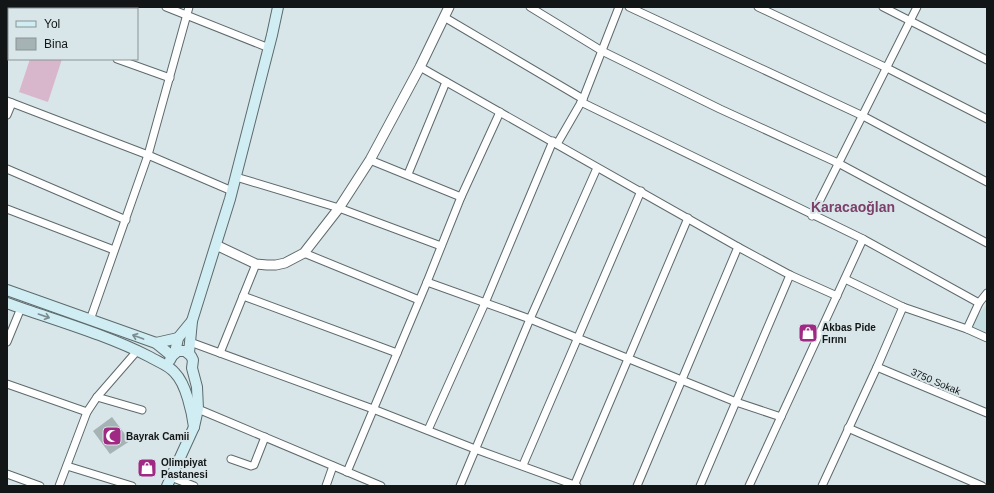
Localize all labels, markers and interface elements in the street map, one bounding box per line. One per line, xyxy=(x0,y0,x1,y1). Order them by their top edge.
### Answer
legend xyxy=(8,8,138,60)
text: Yol xyxy=(44,17,60,31)
text: Bina xyxy=(44,37,68,51)
district label: Karacaoğlan xyxy=(811,199,895,215)
one-way arrow xyxy=(37,313,49,321)
shop icon: Akbas Pide Fırını xyxy=(797,322,819,344)
place label: Akbas Pide Fırını xyxy=(822,322,876,345)
one-way arrow xyxy=(132,333,145,340)
street label: 3750 Sokak xyxy=(909,366,963,397)
mosque icon: Bayrak Camii xyxy=(101,425,123,447)
place label: Bayrak Camii xyxy=(126,431,190,442)
shop icon: Olimpiyat Pastanesi xyxy=(136,457,158,479)
place label: Olimpiyat Pastanesi xyxy=(161,457,208,480)

